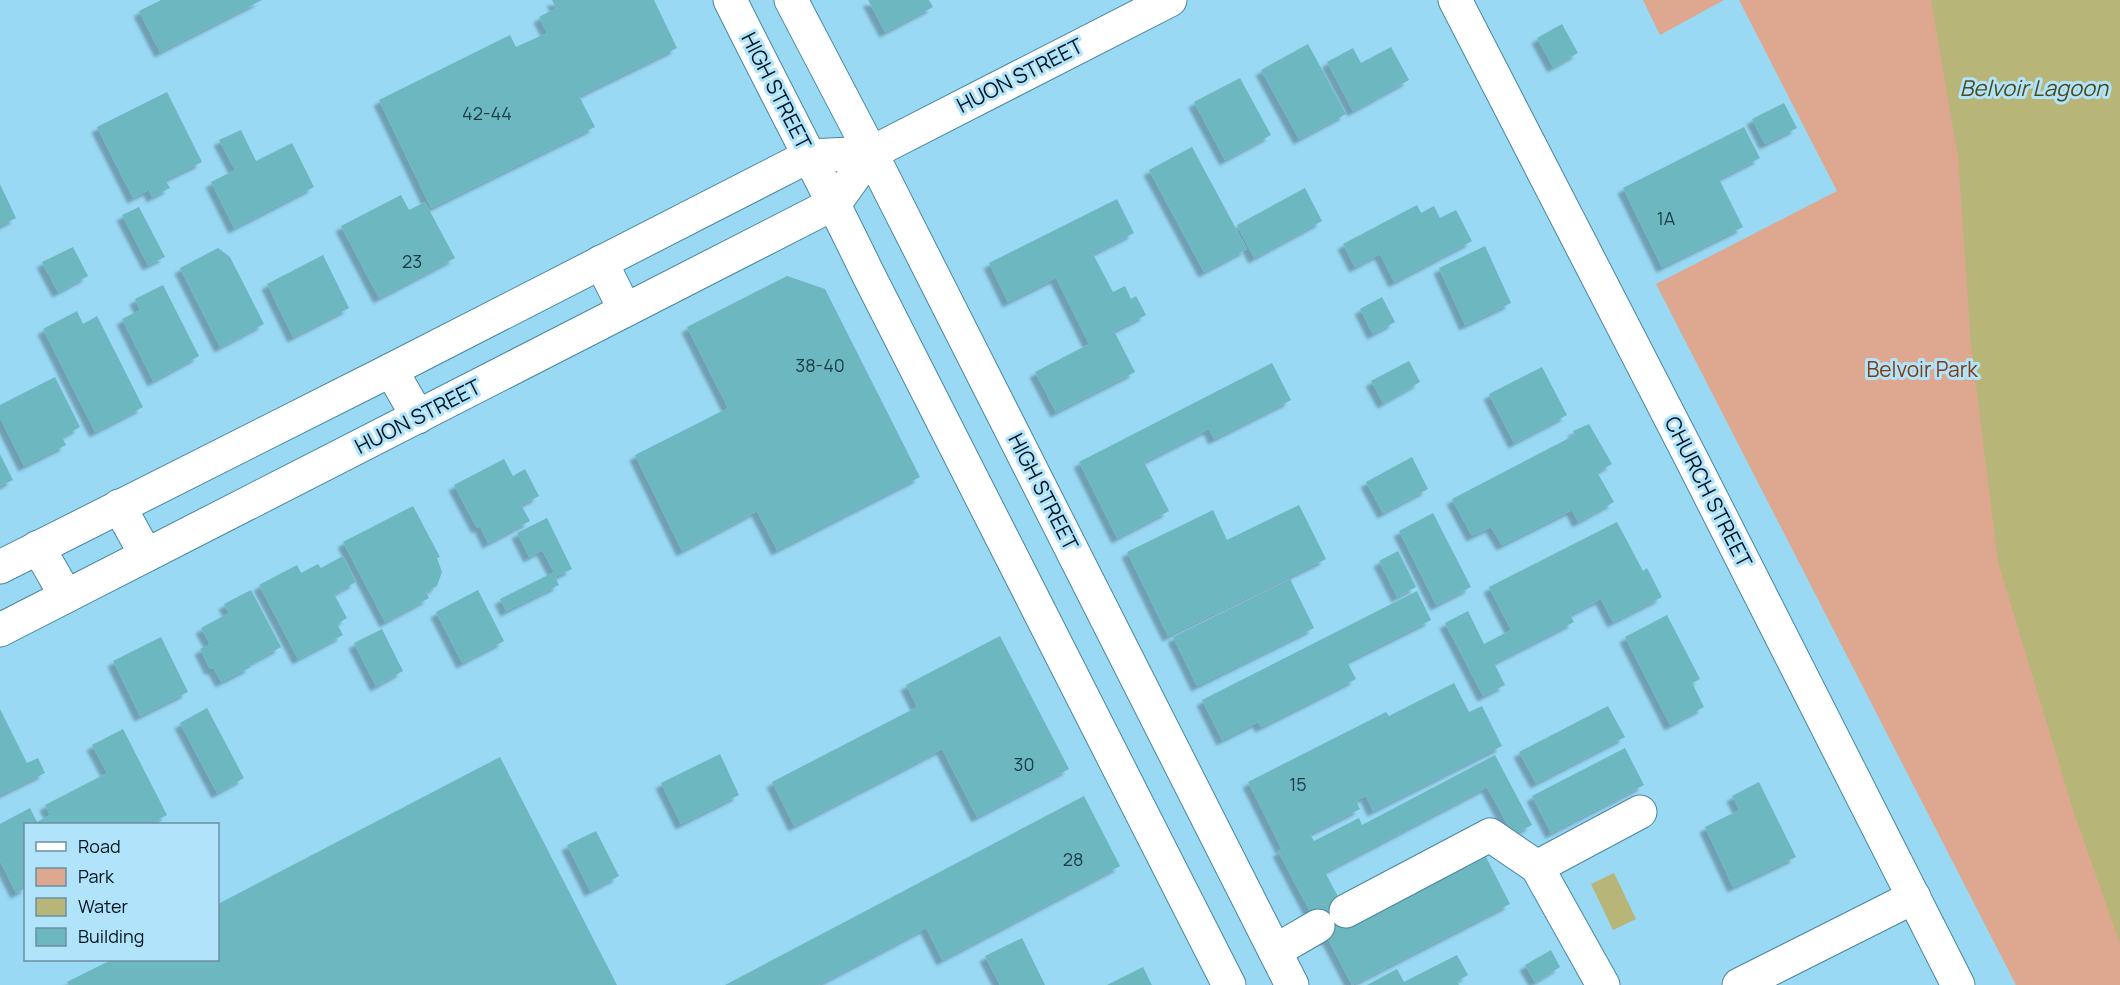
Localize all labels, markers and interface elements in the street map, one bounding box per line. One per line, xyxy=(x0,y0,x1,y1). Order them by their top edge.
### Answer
street label: HIGH STREET xyxy=(735,27,819,154)
street label: HUON STREET xyxy=(952,31,1088,119)
water label: Belvoir Lagoon xyxy=(1960,73,2109,103)
house number: 42-44 xyxy=(462,101,512,125)
house number: 1A xyxy=(1657,206,1676,230)
house number: 23 xyxy=(402,249,422,273)
house number: 38-40 xyxy=(795,353,845,377)
park label: Belvoir Park xyxy=(1866,355,1978,383)
street label: HUON STREET xyxy=(350,372,486,460)
street label: CHURCH STREET xyxy=(1659,411,1759,572)
street label: HIGH STREET xyxy=(1002,428,1086,555)
house number: 30 xyxy=(1014,752,1034,776)
house number: 15 xyxy=(1289,772,1307,796)
legend xyxy=(24,823,219,961)
text: Road xyxy=(78,834,121,858)
house number: 28 xyxy=(1063,847,1083,871)
text: Park xyxy=(78,864,115,888)
text: Water xyxy=(78,894,128,918)
text: Building xyxy=(78,924,144,948)

